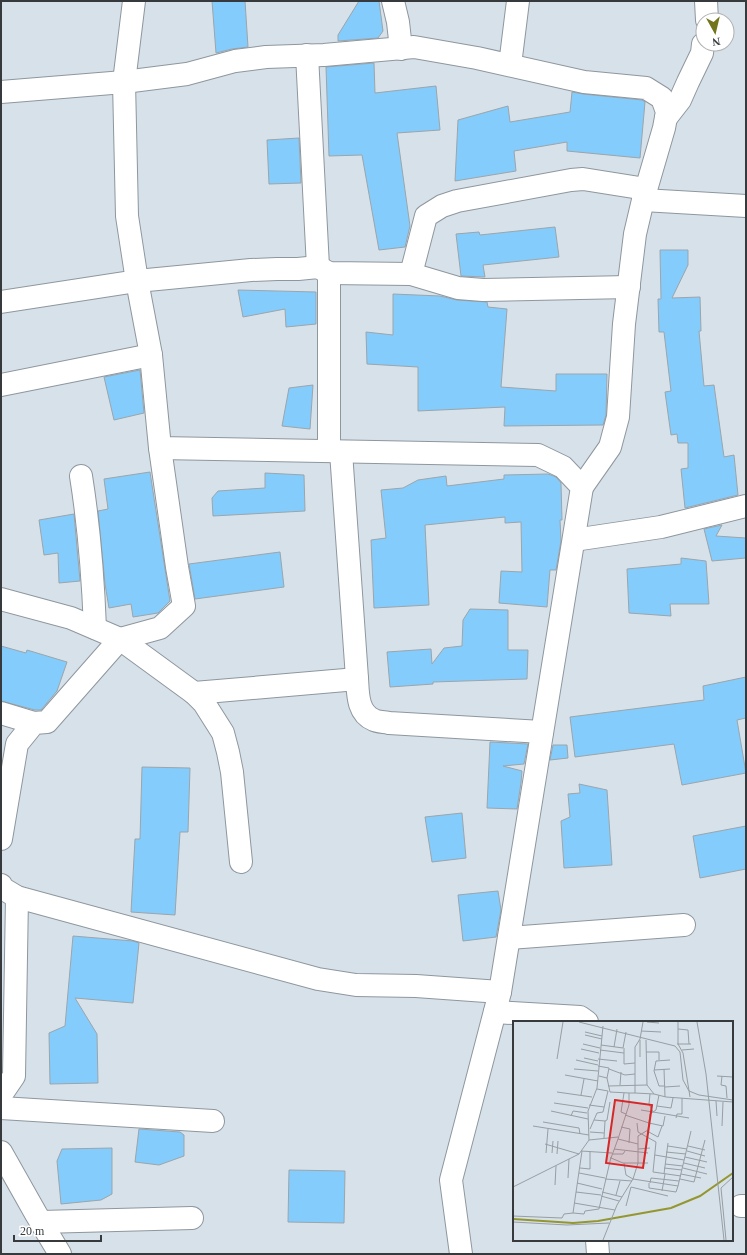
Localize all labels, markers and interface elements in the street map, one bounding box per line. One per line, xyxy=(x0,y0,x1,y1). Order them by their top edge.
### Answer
north arrow xyxy=(695,12,735,52)
text: N xyxy=(712,35,721,48)
inset map xyxy=(513,1021,733,1241)
scale bar xyxy=(14,1217,101,1243)
text: 20 m xyxy=(20,1224,45,1238)

